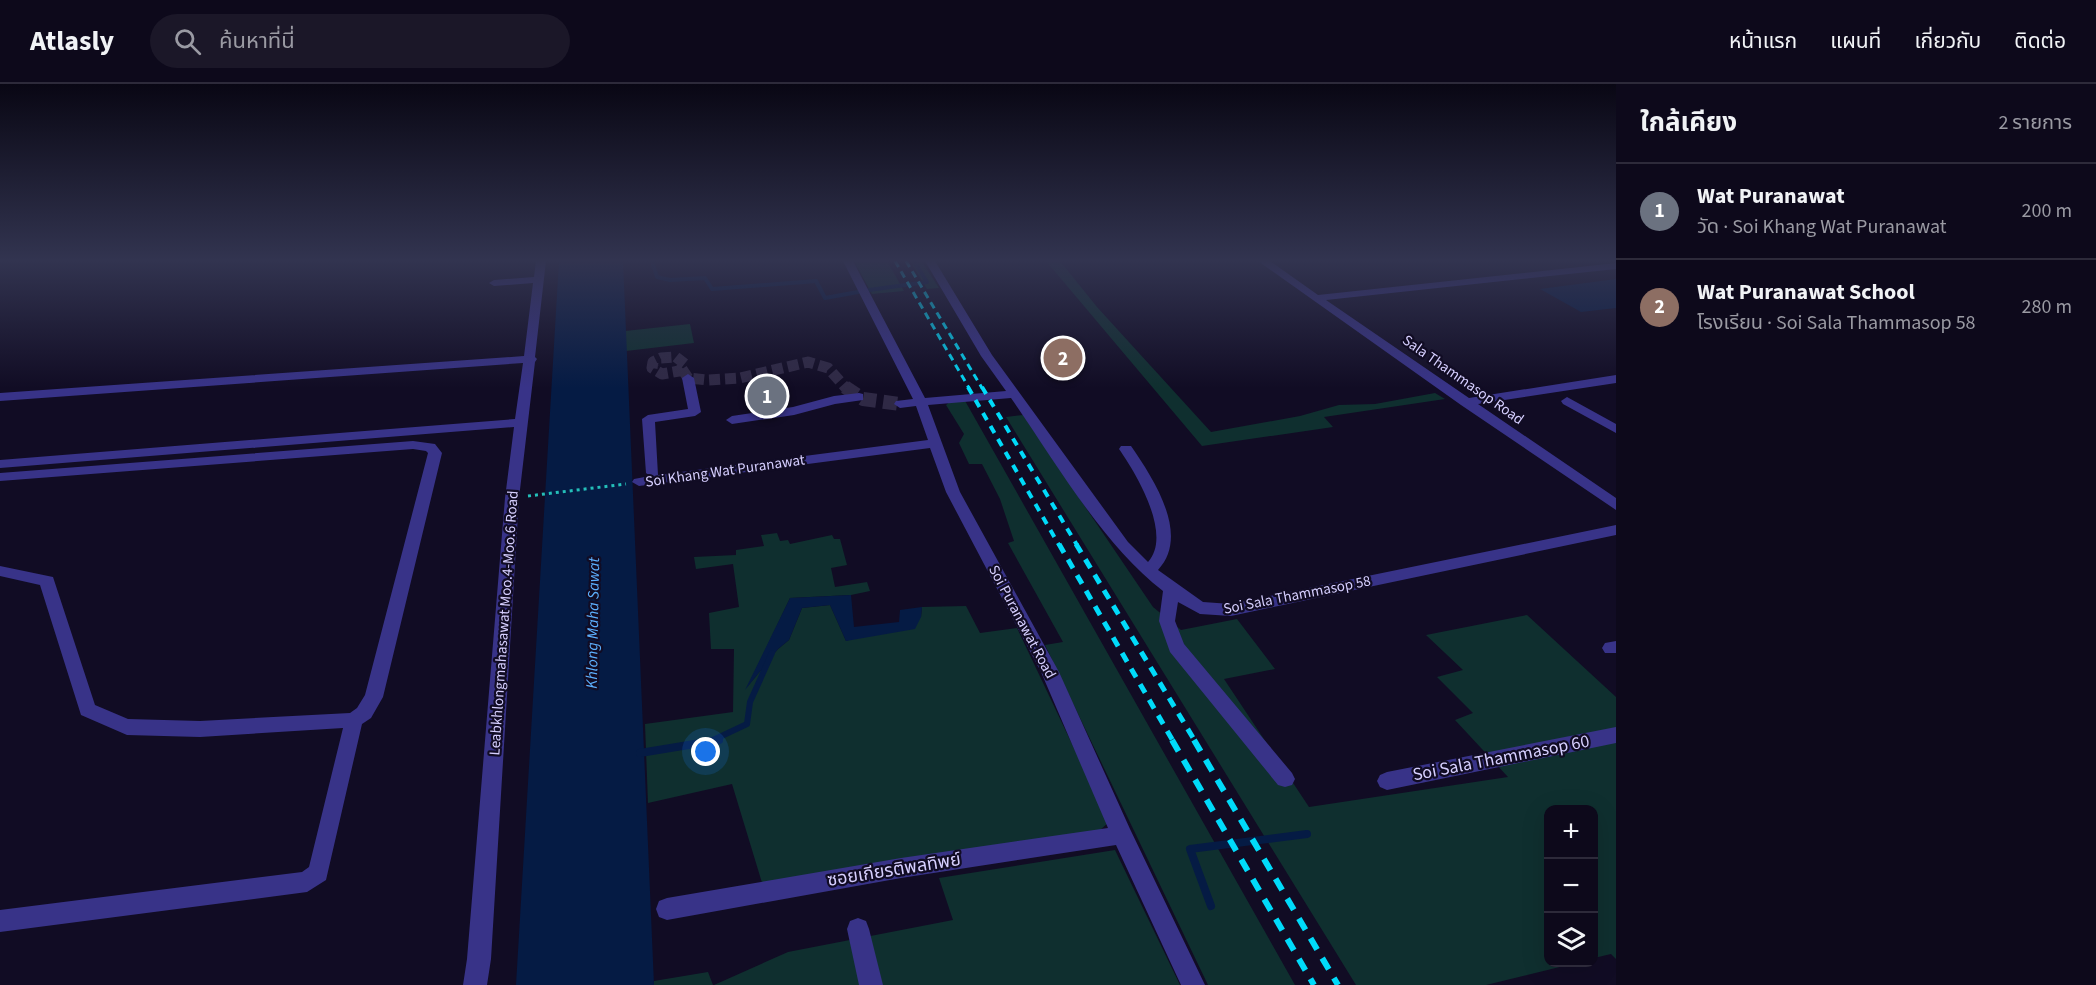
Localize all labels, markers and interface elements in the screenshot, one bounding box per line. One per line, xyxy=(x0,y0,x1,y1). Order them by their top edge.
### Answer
search box xyxy=(150,14,570,68)
text: Atlasly xyxy=(30,21,114,61)
icon: search xyxy=(171,25,204,58)
text: ค้นหาที่นี่ xyxy=(219,25,295,57)
text: หน้าแรก xyxy=(1729,26,1797,56)
text: แผนที่ xyxy=(1830,26,1881,56)
text: เกี่ยวกับ xyxy=(1914,26,1981,56)
text: ติดต่อ xyxy=(2014,26,2066,56)
text: ใกล้เคียง xyxy=(1640,104,1737,141)
text: 2 รายการ xyxy=(1998,109,2072,137)
text: Wat Puranawat xyxy=(1697,180,1845,212)
text: 1 xyxy=(1654,197,1665,225)
text: 200 m xyxy=(2022,197,2072,225)
text: วัด · Soi Khang Wat Puranawat xyxy=(1697,213,1947,241)
text: Wat Puranawat School xyxy=(1697,276,1915,308)
text: 2 xyxy=(1654,293,1665,321)
text: 280 m xyxy=(2022,293,2072,321)
text: โรงเรียน · Soi Sala Thammasop 58 xyxy=(1697,309,1976,337)
street label: Sala Thammasop Road xyxy=(1398,330,1528,430)
pin: 2 xyxy=(1044,336,1082,380)
pin: 1 xyxy=(748,374,786,418)
street label: Soi Khang Wat Puranawat xyxy=(644,449,806,493)
street label: Leabkhlongmahasawat Moo.4-Moo.6 Road xyxy=(484,490,524,756)
water label: Khlong Maha Sawat xyxy=(581,556,605,689)
street label: Soi Puranawat Road xyxy=(983,561,1061,683)
street label: Soi Sala Thammasop 58 xyxy=(1222,570,1372,620)
street label: Soi Sala Thammasop 60 xyxy=(1410,729,1592,787)
your location xyxy=(691,737,720,766)
map controls xyxy=(1544,805,1598,967)
button: + xyxy=(1544,805,1598,859)
street label: ซอยเกียรติพลทิพย์ xyxy=(825,847,963,893)
button: − xyxy=(1544,859,1598,913)
button: layers xyxy=(1544,913,1598,967)

